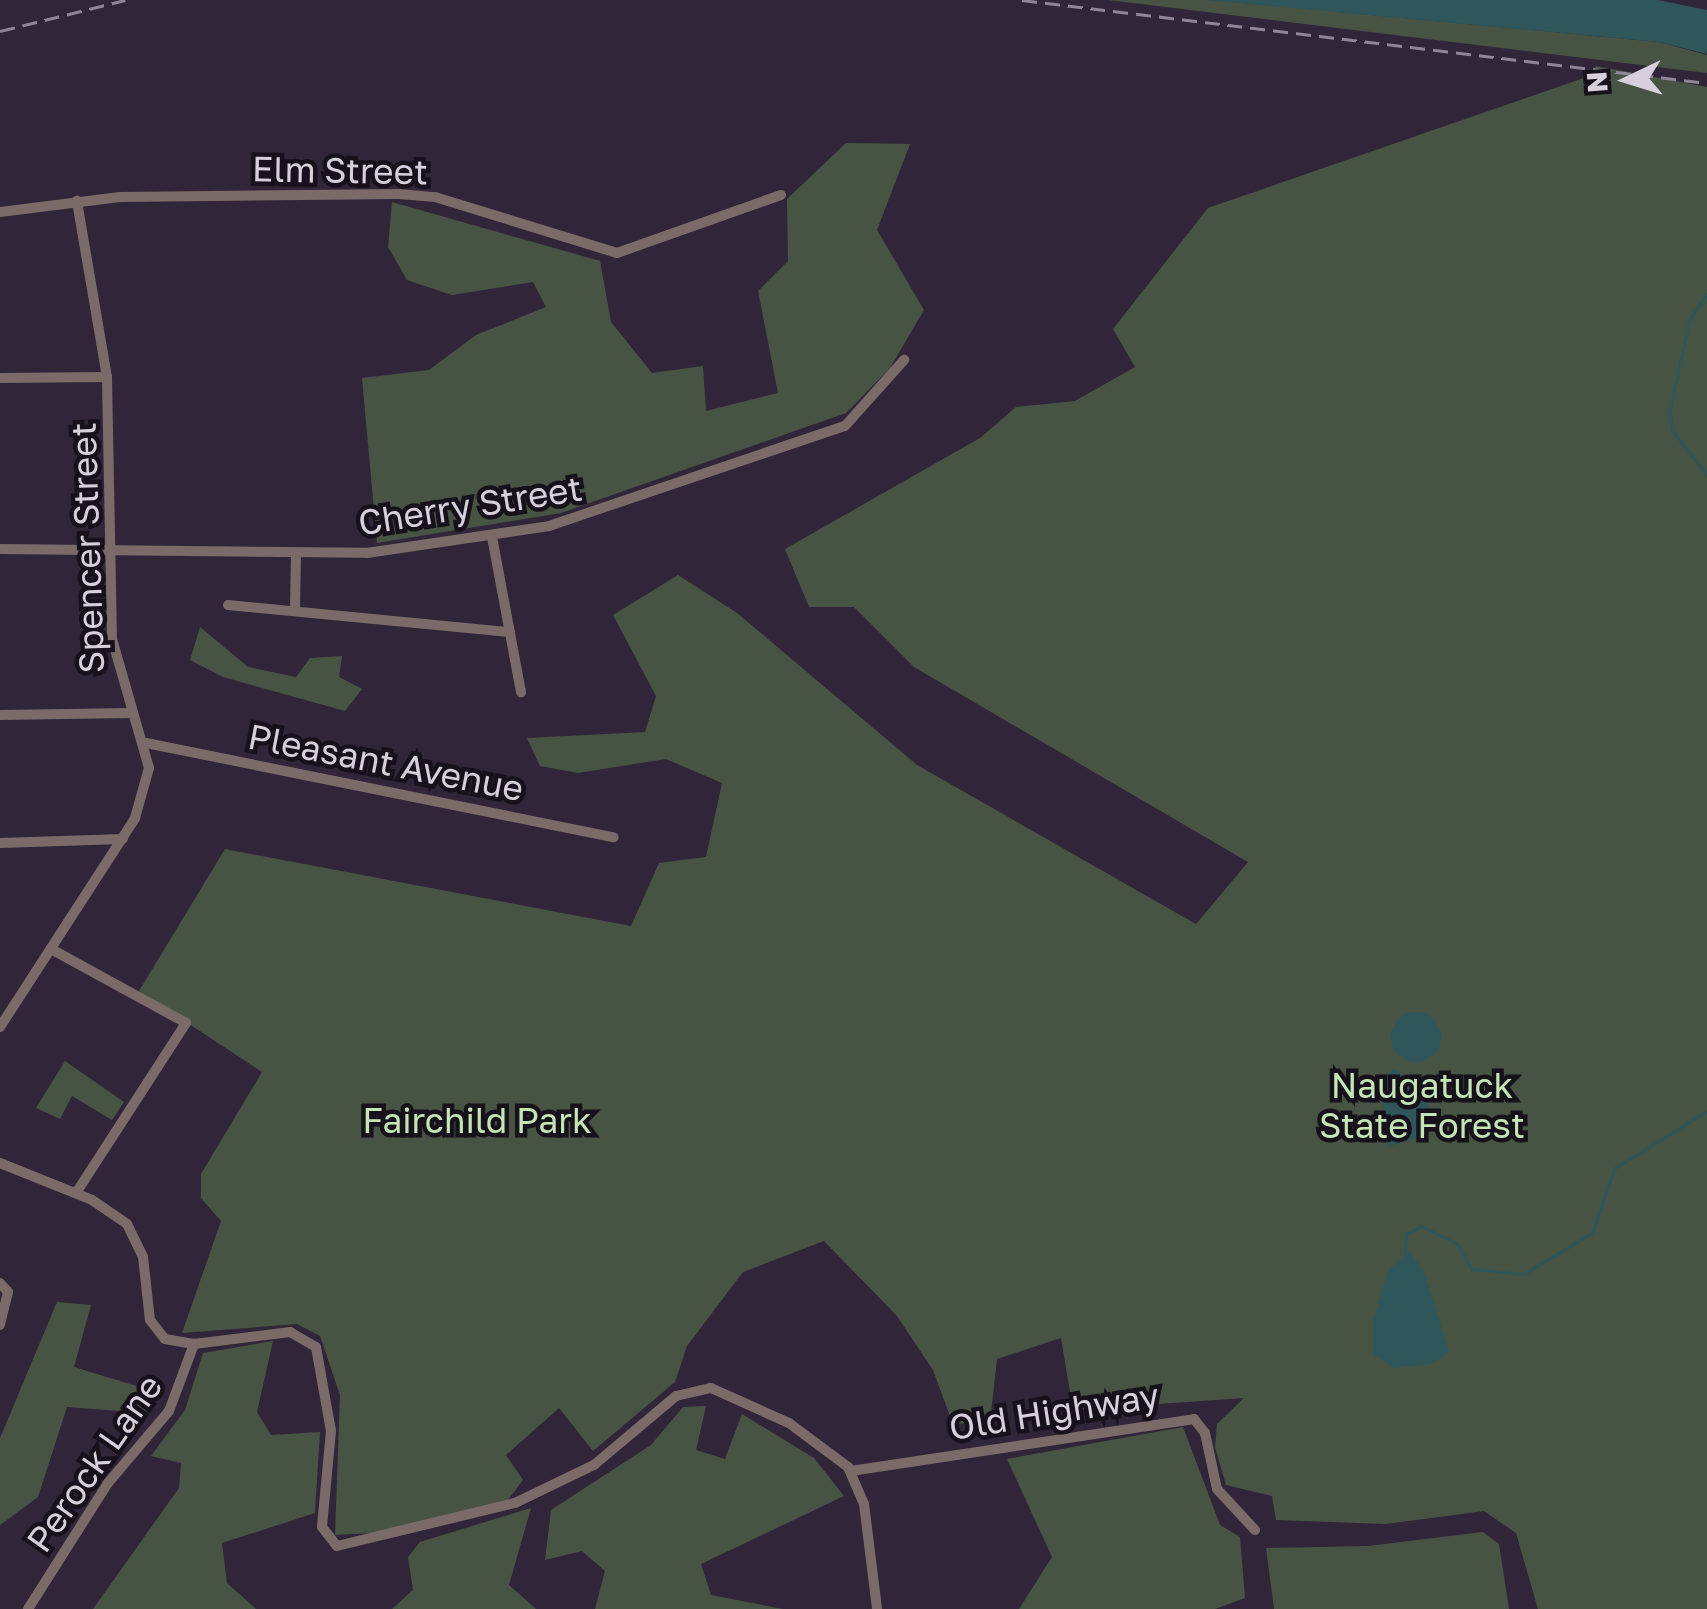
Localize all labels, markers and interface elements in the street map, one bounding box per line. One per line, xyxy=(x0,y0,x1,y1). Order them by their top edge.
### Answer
north arrow xyxy=(1577,30,1677,130)
text: N xyxy=(1579,70,1614,94)
street label: Elm Street xyxy=(252,147,428,193)
street label: Spencer Street xyxy=(62,422,112,674)
street label: Cherry Street xyxy=(355,467,585,543)
street label: Pleasant Avenue xyxy=(245,715,527,809)
park label: Naugatuck State Forest xyxy=(1319,1064,1525,1146)
park label: Fairchild Park xyxy=(362,1099,592,1141)
street label: Perock Lane xyxy=(18,1366,170,1560)
street label: Old Highway xyxy=(946,1374,1162,1448)

